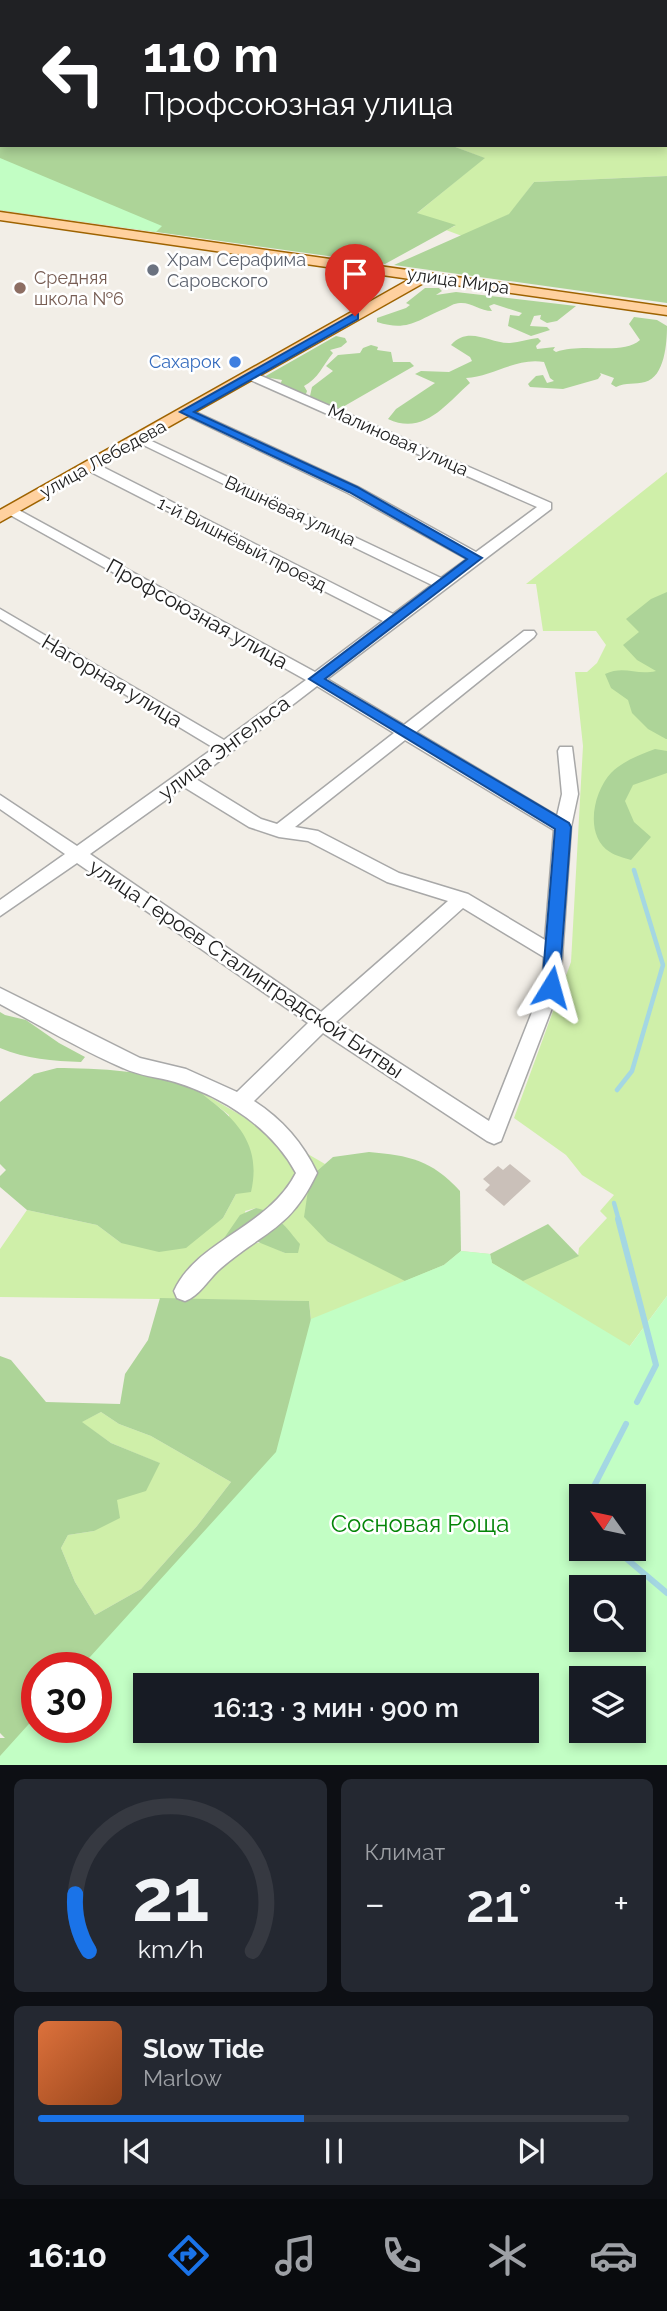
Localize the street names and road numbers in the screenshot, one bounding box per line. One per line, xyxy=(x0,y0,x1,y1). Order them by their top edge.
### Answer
street label: улица Мира xyxy=(406,263,510,298)
street label: Малиновая улица xyxy=(325,399,472,480)
street label: улица Лебедева xyxy=(36,415,170,502)
street label: Вишнёвая улица xyxy=(221,471,359,550)
street label: 1-й Вишнёвый проезд xyxy=(154,492,330,595)
street label: Профсоюзная улица xyxy=(102,553,292,674)
street label: Нагорная улица xyxy=(37,629,187,732)
street label: улица Энгельса xyxy=(153,690,294,805)
street label: улица Героев Сталинградской Битвы xyxy=(84,854,408,1083)

